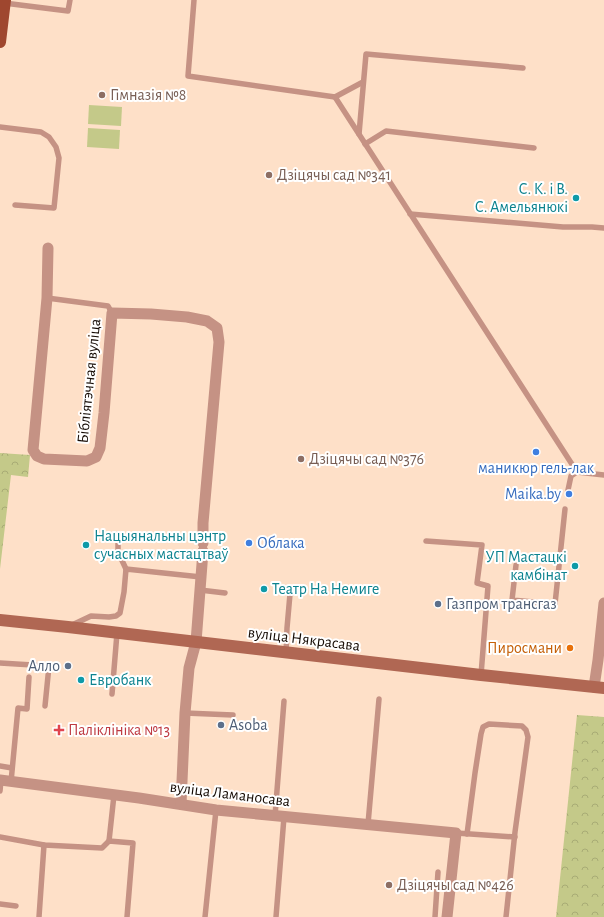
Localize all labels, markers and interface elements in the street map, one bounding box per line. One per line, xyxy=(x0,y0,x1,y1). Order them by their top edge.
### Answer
place label: Гімназія №8 xyxy=(110,87,186,103)
marker: Гімназія №8 xyxy=(97,90,107,100)
place label: Дзіцячы сад №341 xyxy=(277,167,391,183)
marker: Дзіцячы сад №341 xyxy=(264,170,274,180)
place label: С. К. і В. С. Амельянюкі xyxy=(475,181,568,215)
marker: С. К. і В. С. Амельянюкі xyxy=(571,193,581,203)
street label: Бібліятэчная вуліца xyxy=(74,318,105,444)
marker: маникюр гель-лак xyxy=(531,447,541,457)
place label: Дзіцячы сад №376 xyxy=(309,451,424,467)
marker: Дзіцячы сад №376 xyxy=(296,454,306,464)
place label: маникюр гель-лак xyxy=(478,460,595,476)
place label: Maika.by xyxy=(505,486,561,503)
marker: Maika.by xyxy=(564,489,574,499)
place label: Нацыянальны цэнтр сучасных мастацтваў xyxy=(94,528,229,563)
place label: Облака xyxy=(257,535,305,551)
marker: Облака xyxy=(244,538,254,548)
marker: Нацыянальны цэнтр сучасных мастацтваў xyxy=(81,540,91,550)
place label: УП Мастацкі камбінат xyxy=(485,549,567,583)
marker: УП Мастацкі камбінат xyxy=(570,561,580,571)
place label: Театр На Немиге xyxy=(272,581,379,597)
marker: Театр На Немиге xyxy=(259,584,269,594)
place label: Газпром трансгаз xyxy=(446,596,557,612)
marker: Газпром трансгаз xyxy=(433,599,443,609)
street label: вуліца Някрасава xyxy=(247,624,361,655)
place label: Пиросмани xyxy=(487,640,562,656)
marker: Пиросмани xyxy=(565,643,575,653)
place label: Алло xyxy=(28,658,60,674)
marker: Алло xyxy=(63,661,73,671)
place label: Евробанк xyxy=(89,672,152,688)
marker: Евробанк xyxy=(76,675,86,685)
place label: Asoba xyxy=(229,717,268,733)
marker: Asoba xyxy=(216,720,226,730)
place label: Паліклініка №13 xyxy=(68,722,170,738)
marker: Паліклініка №13 xyxy=(53,724,65,736)
street label: вуліца Ламаносава xyxy=(169,779,291,810)
place label: Дзіцячы сад №426 xyxy=(397,877,514,893)
marker: Дзіцячы сад №426 xyxy=(384,880,394,890)

